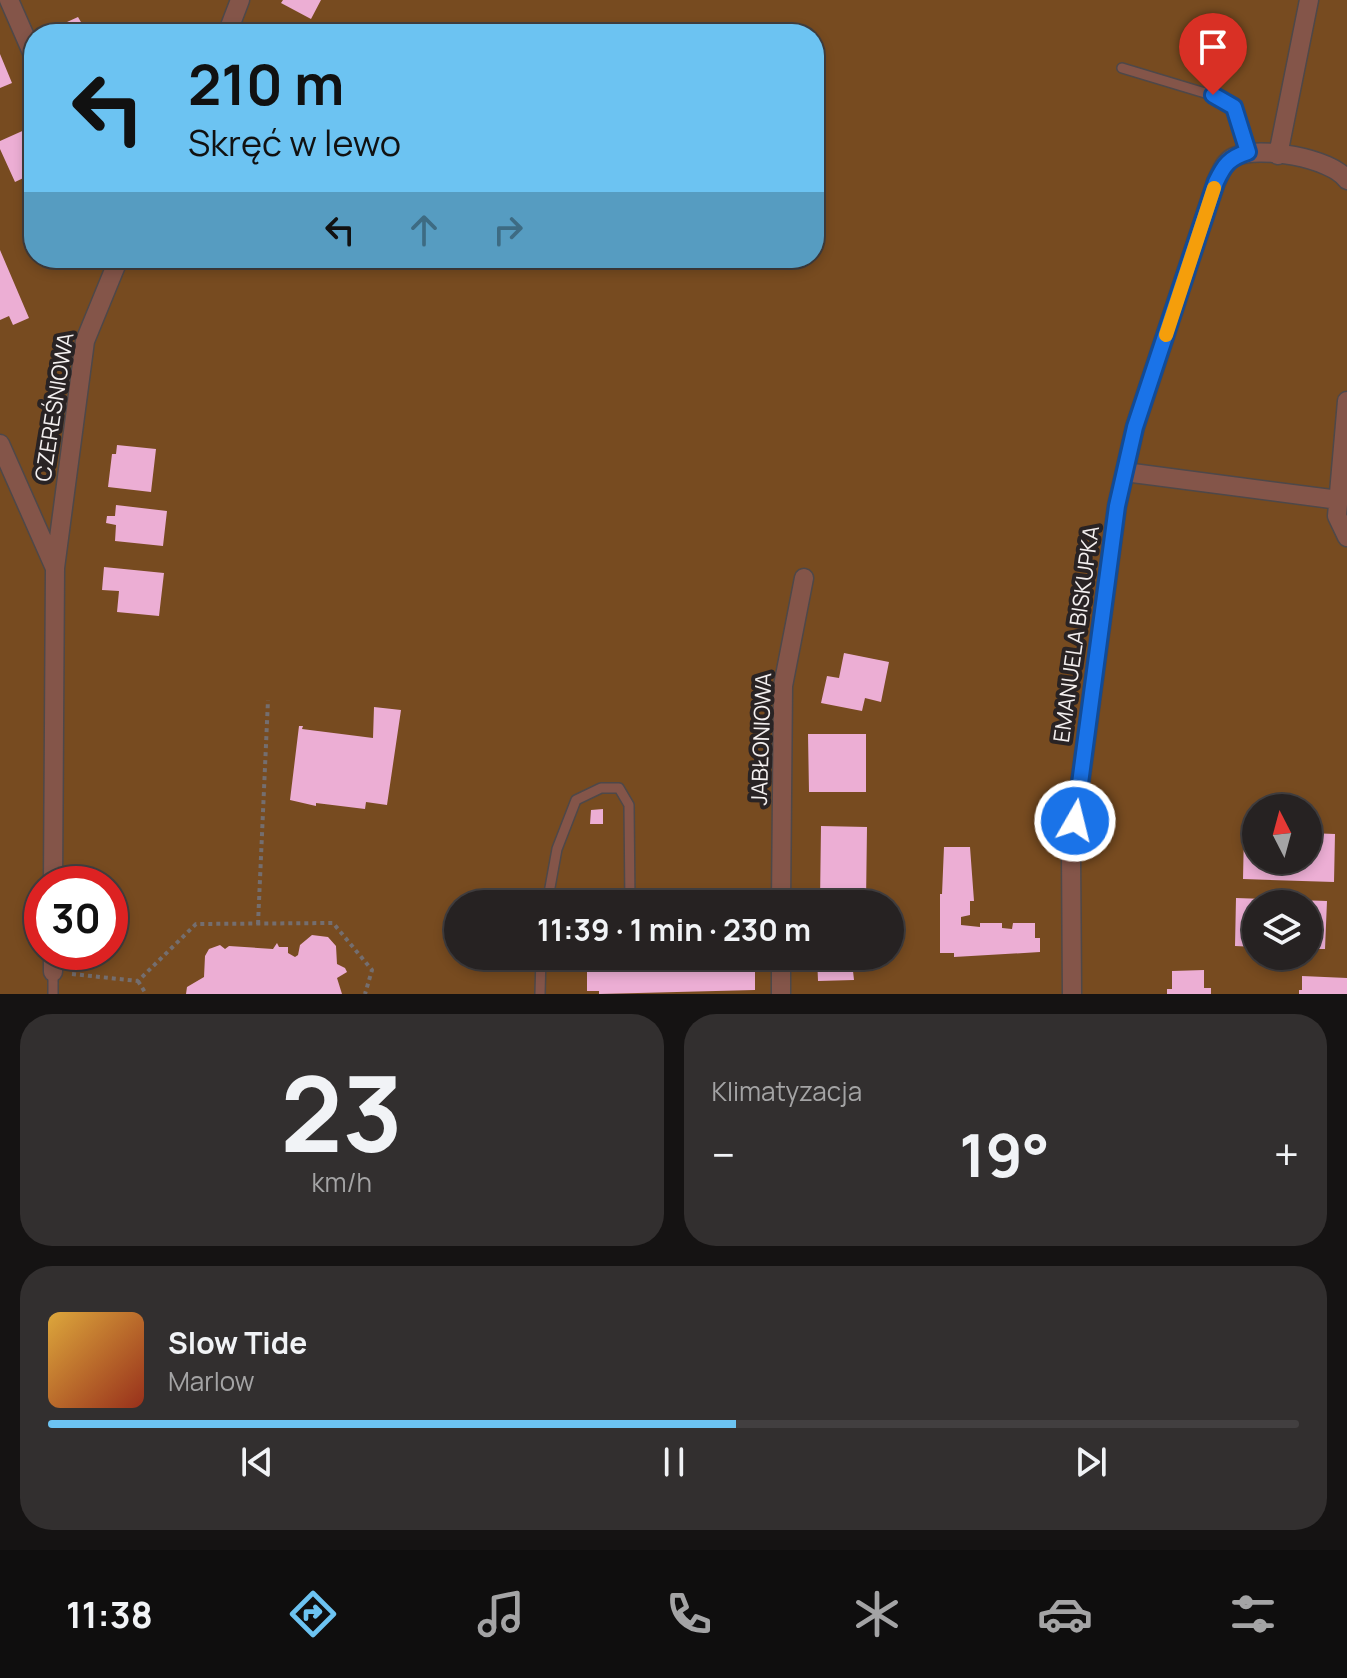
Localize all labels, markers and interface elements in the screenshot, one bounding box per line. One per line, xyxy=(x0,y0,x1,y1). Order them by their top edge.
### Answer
pin xyxy=(1179,13,1247,95)
icon: arrive xyxy=(1191,25,1235,69)
text: 210 m xyxy=(188,45,344,122)
icon: left xyxy=(56,56,160,160)
text: Skręć w lewo xyxy=(188,118,401,167)
icon: left xyxy=(318,208,362,252)
icon: ahead xyxy=(402,208,446,252)
icon: right xyxy=(486,208,530,252)
street label: CZEREŚNIOWA xyxy=(27,330,81,484)
street label: EMANUELA BISKUPKA xyxy=(1046,524,1106,744)
street label: JABŁONIOWA xyxy=(744,672,778,806)
position arrow xyxy=(1033,779,1117,863)
north arrow xyxy=(1242,794,1322,874)
map controls xyxy=(1242,794,1322,970)
speed limit sign: 30 xyxy=(24,866,128,970)
button: layers xyxy=(1242,890,1322,970)
text: 11:39 · 1 min · 230 m xyxy=(537,909,811,950)
text: 23 xyxy=(281,1041,403,1183)
text: Klimatyzacja xyxy=(712,1073,862,1109)
text: 19° xyxy=(959,1113,1050,1195)
text: − xyxy=(712,1124,735,1184)
text: + xyxy=(1274,1124,1299,1184)
text: km/h xyxy=(312,1164,372,1200)
text: Slow Tide xyxy=(168,1322,307,1363)
text: Marlow xyxy=(168,1363,255,1399)
icon: previous xyxy=(235,1440,279,1484)
icon: pause xyxy=(652,1440,696,1484)
icon: next xyxy=(1069,1440,1113,1484)
icon: directions xyxy=(285,1586,341,1642)
icon: music xyxy=(473,1586,529,1642)
icon: phone xyxy=(661,1586,717,1642)
icon: climate xyxy=(849,1586,905,1642)
icon: car xyxy=(1037,1586,1093,1642)
icon: filters xyxy=(1225,1586,1281,1642)
text: 11:38 xyxy=(66,1590,153,1639)

